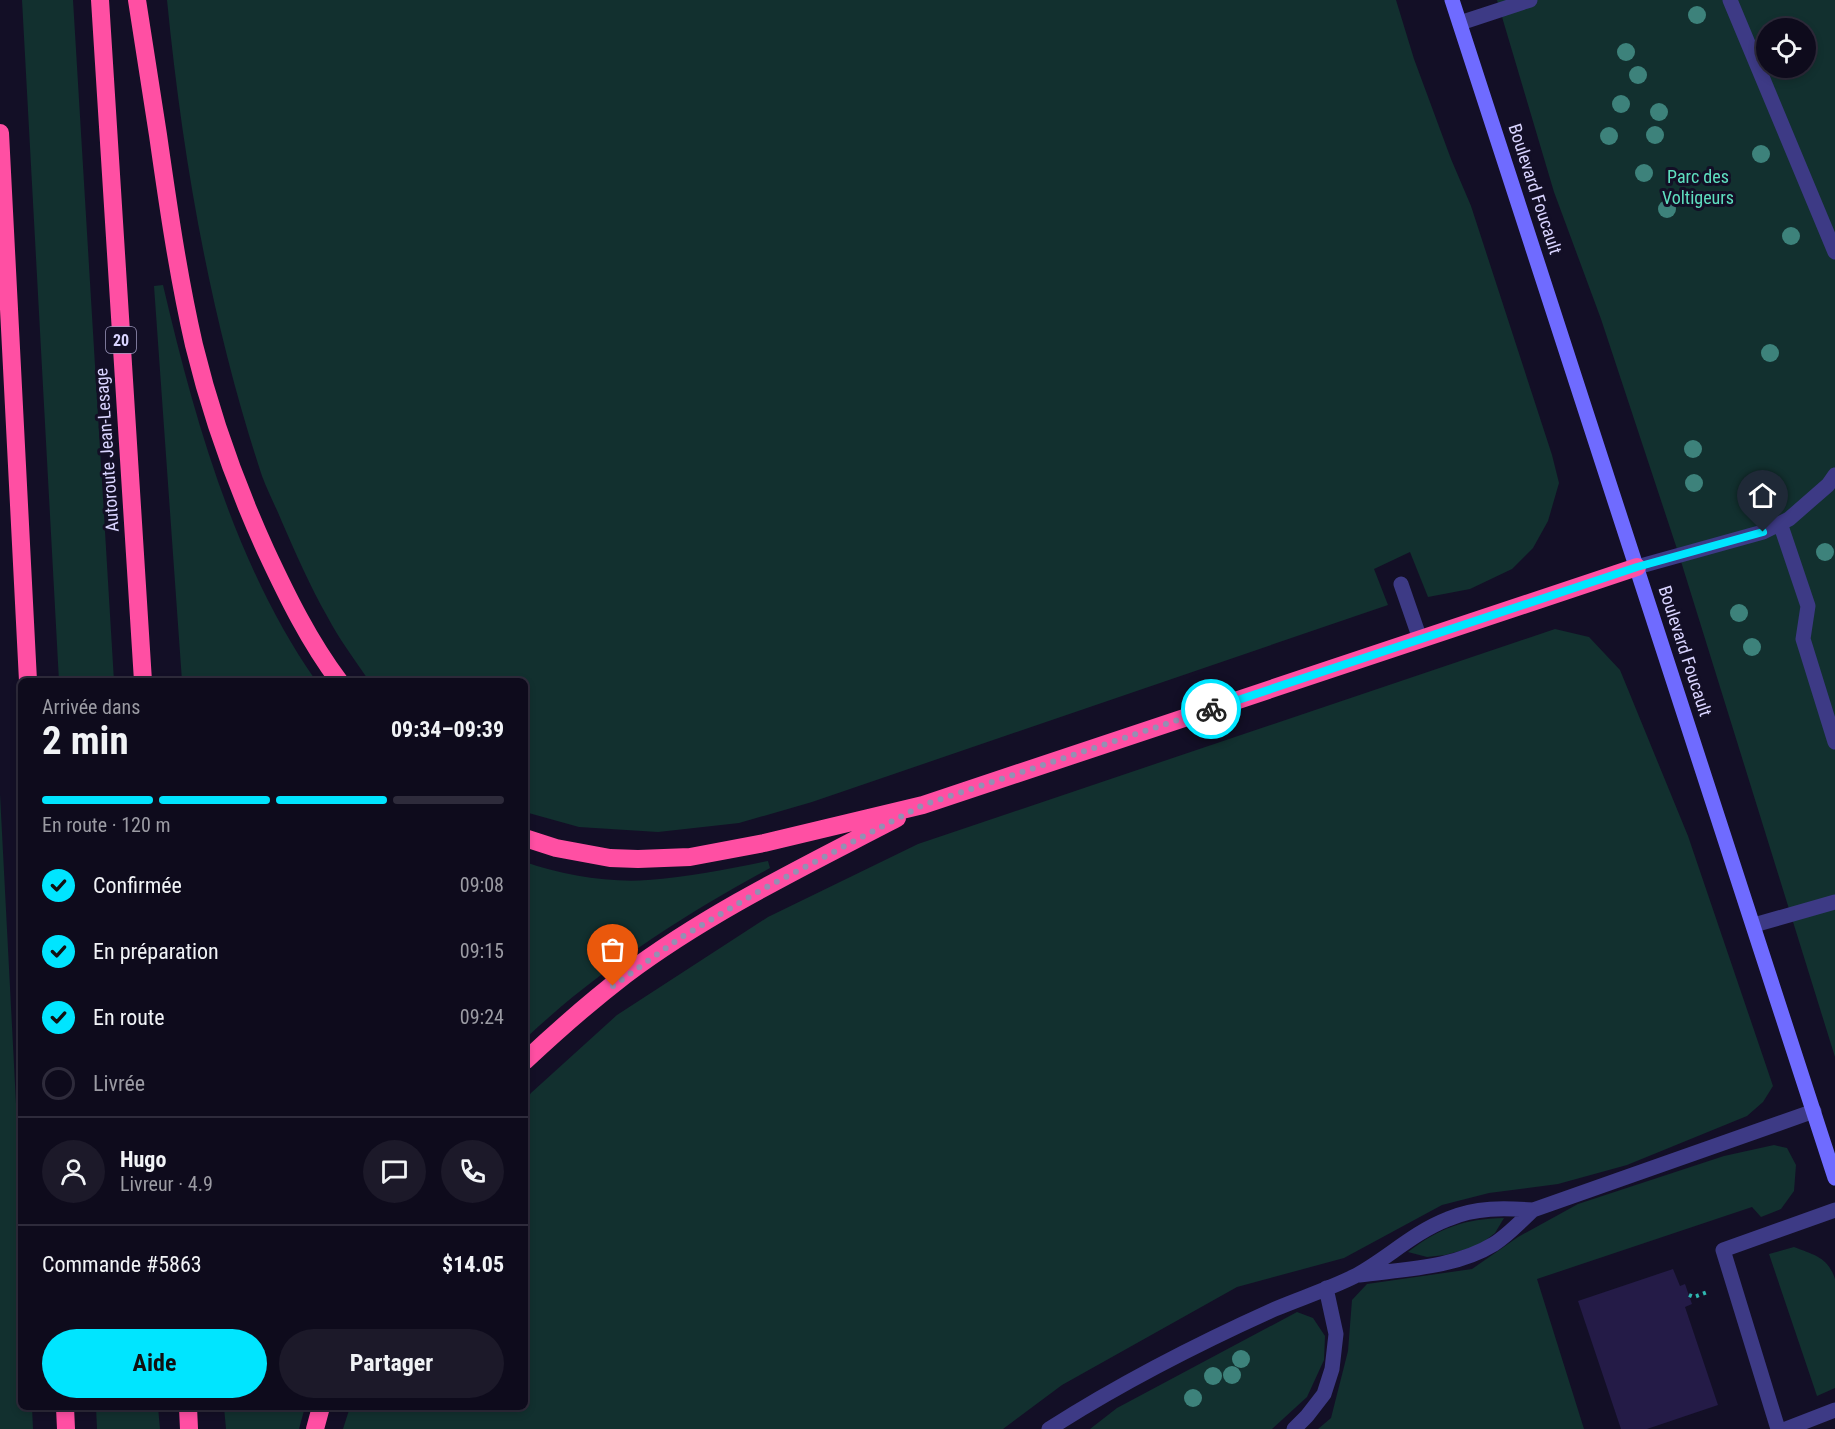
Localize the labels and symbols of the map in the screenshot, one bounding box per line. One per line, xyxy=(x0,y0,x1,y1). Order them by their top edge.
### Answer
street label: Boulevard Foucault xyxy=(1504,121,1566,257)
park label: Parc des Voltigeurs xyxy=(1662,166,1734,208)
road number: 20 xyxy=(106,327,136,353)
street label: Autoroute Jean-Lesage xyxy=(90,367,123,533)
pin xyxy=(1737,470,1788,532)
street label: Boulevard Foucault xyxy=(1654,583,1716,719)
courier xyxy=(1181,679,1241,739)
pin xyxy=(587,924,638,986)

